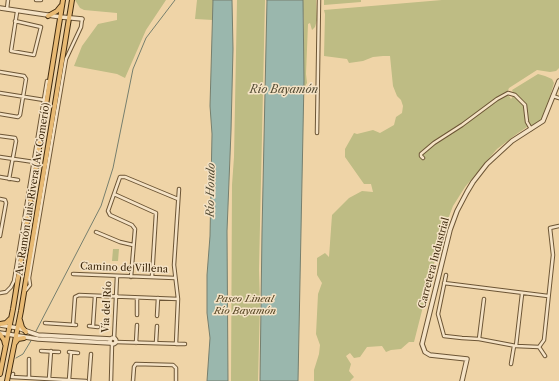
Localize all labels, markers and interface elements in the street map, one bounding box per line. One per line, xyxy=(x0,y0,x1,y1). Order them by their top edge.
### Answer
water label: Río Bayamón xyxy=(250,83,318,97)
street label: Av. Ramón Luis Rivera (Av. Comerío) xyxy=(13,102,53,276)
water label: Río Hondo xyxy=(204,163,218,217)
street label: Carretera Industrial xyxy=(416,216,452,310)
street label: Camino de Villena xyxy=(80,260,168,276)
street label: Vía del Río xyxy=(100,281,114,333)
park label: Paseo Lineal Río Bayamón xyxy=(214,293,276,316)

